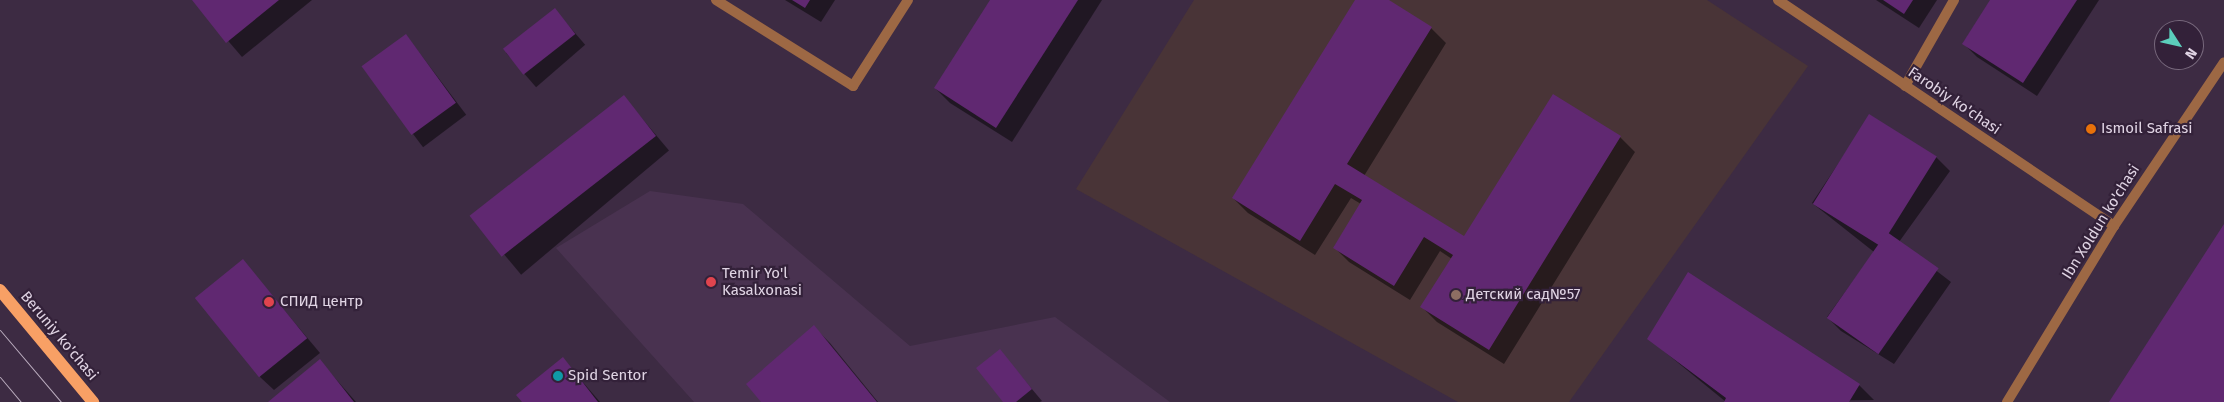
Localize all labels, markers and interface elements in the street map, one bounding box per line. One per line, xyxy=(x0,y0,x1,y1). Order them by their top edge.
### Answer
north arrow xyxy=(2154,20,2204,70)
text: N xyxy=(2181,45,2201,62)
street label: Farobiy ko'chasi xyxy=(1904,63,2004,139)
place label: Ismoil Safrasi xyxy=(2101,120,2193,138)
marker: Ismoil Safrasi xyxy=(2085,123,2097,135)
street label: Ibn Xoldun ko'chasi xyxy=(2058,161,2144,283)
place label: Temir Yo'l Kasalxonasi xyxy=(722,264,802,299)
marker: Temir Yo'l Kasalxonasi xyxy=(704,275,718,289)
place label: Детский сад№57 xyxy=(1466,286,1580,304)
street label: Beruniy ko'chasi xyxy=(17,288,101,384)
marker: Детский сад№57 xyxy=(1450,289,1462,301)
place label: СПИД центр xyxy=(280,293,363,311)
marker: СПИД центр xyxy=(262,295,276,309)
place label: Spid Sentor xyxy=(568,367,647,385)
marker: Spid Sentor xyxy=(552,370,564,382)

